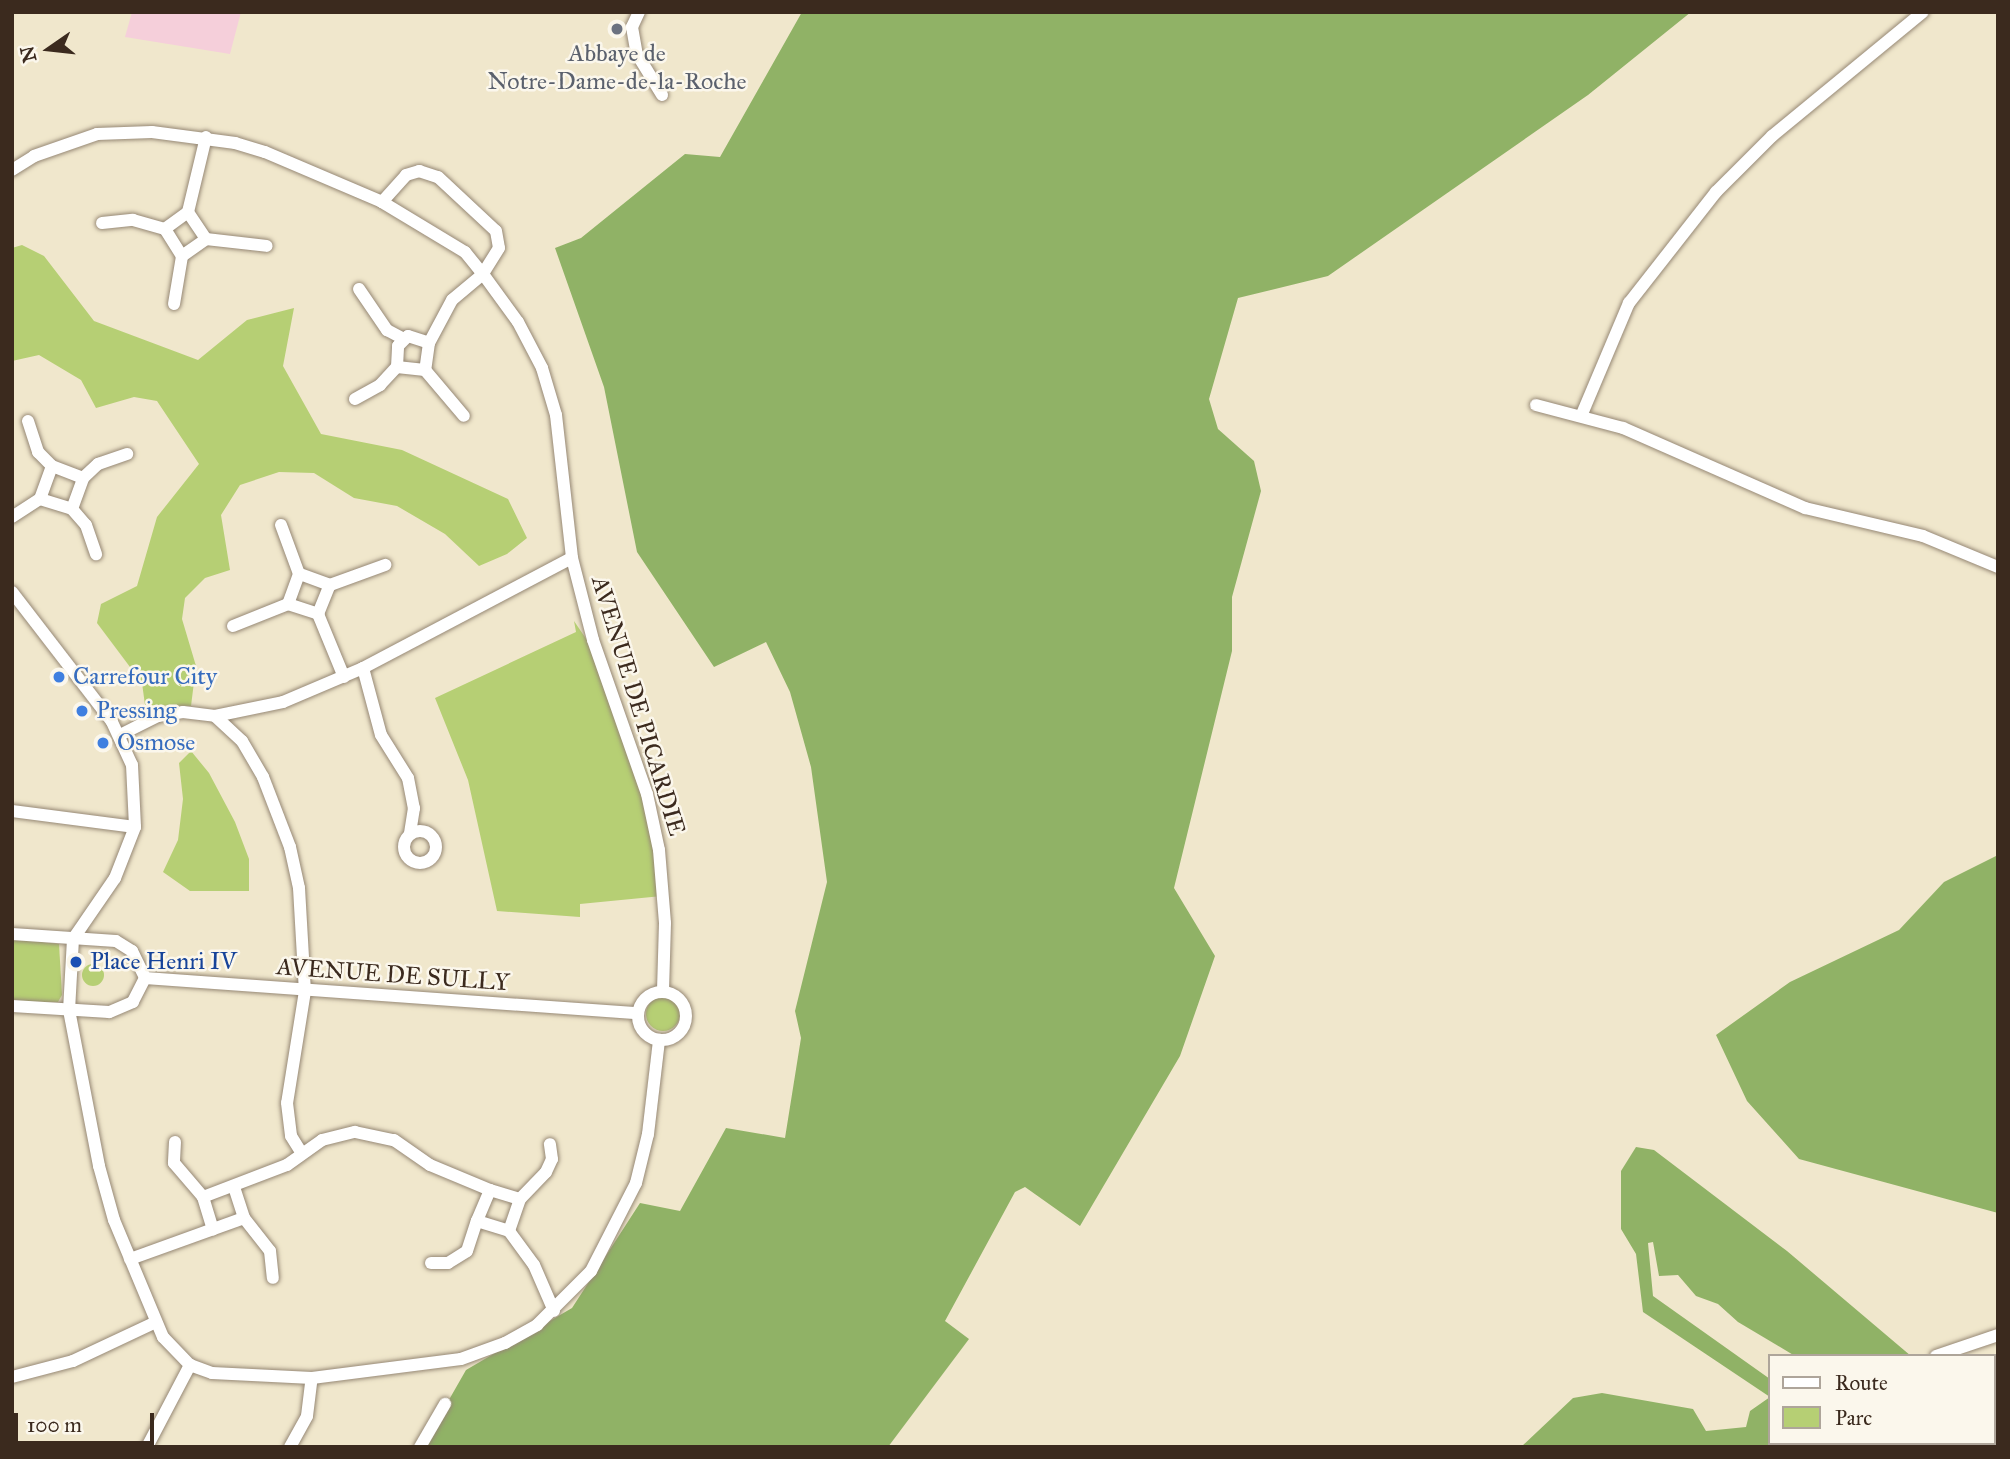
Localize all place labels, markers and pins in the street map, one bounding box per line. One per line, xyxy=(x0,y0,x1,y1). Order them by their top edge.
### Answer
marker: Abbaye de Notre-Dame-de-la-Roche xyxy=(609,21,625,37)
place label: Abbaye de Notre-Dame-de-la-Roche xyxy=(487,40,747,96)
place label: Carrefour City xyxy=(73,663,217,691)
marker: Carrefour City xyxy=(51,669,67,685)
place label: Pressing xyxy=(96,697,177,725)
marker: Pressing xyxy=(74,703,90,719)
place label: Osmose xyxy=(117,729,195,757)
marker: Osmose xyxy=(95,735,111,751)
place label: Place Henri IV xyxy=(90,948,237,976)
marker: Place Henri IV xyxy=(68,954,84,970)

